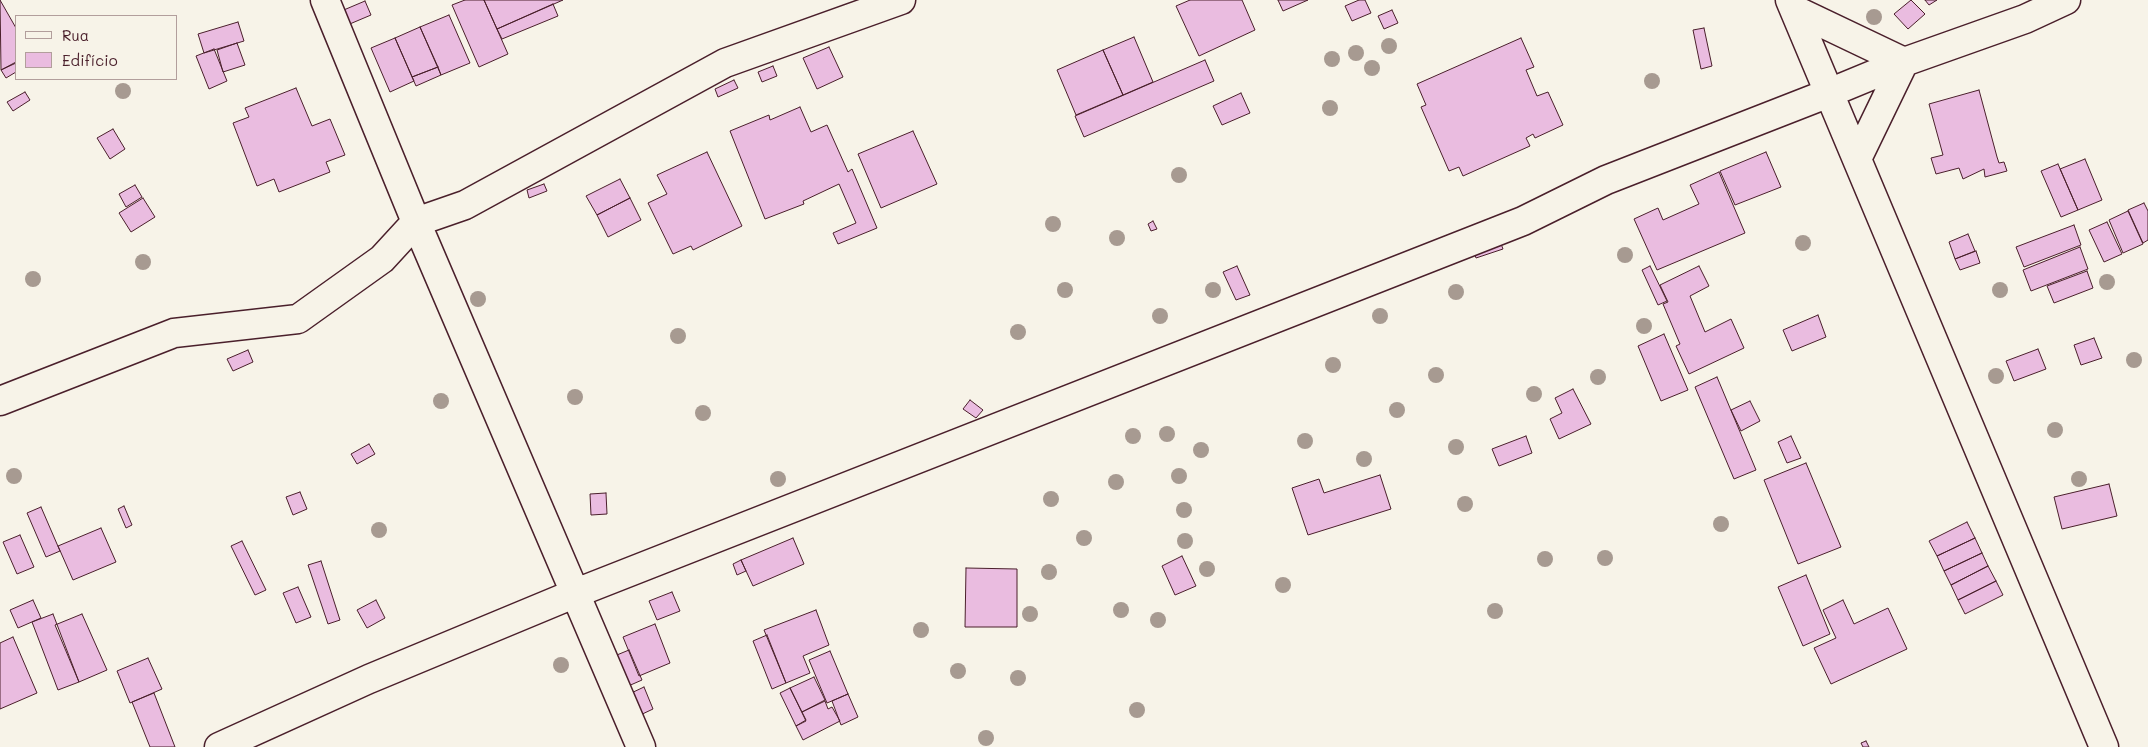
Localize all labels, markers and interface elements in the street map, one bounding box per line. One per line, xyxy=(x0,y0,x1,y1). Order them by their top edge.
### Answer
legend xyxy=(15,15,178,80)
text: Rua xyxy=(62,25,89,45)
text: Edifício xyxy=(62,50,118,70)

